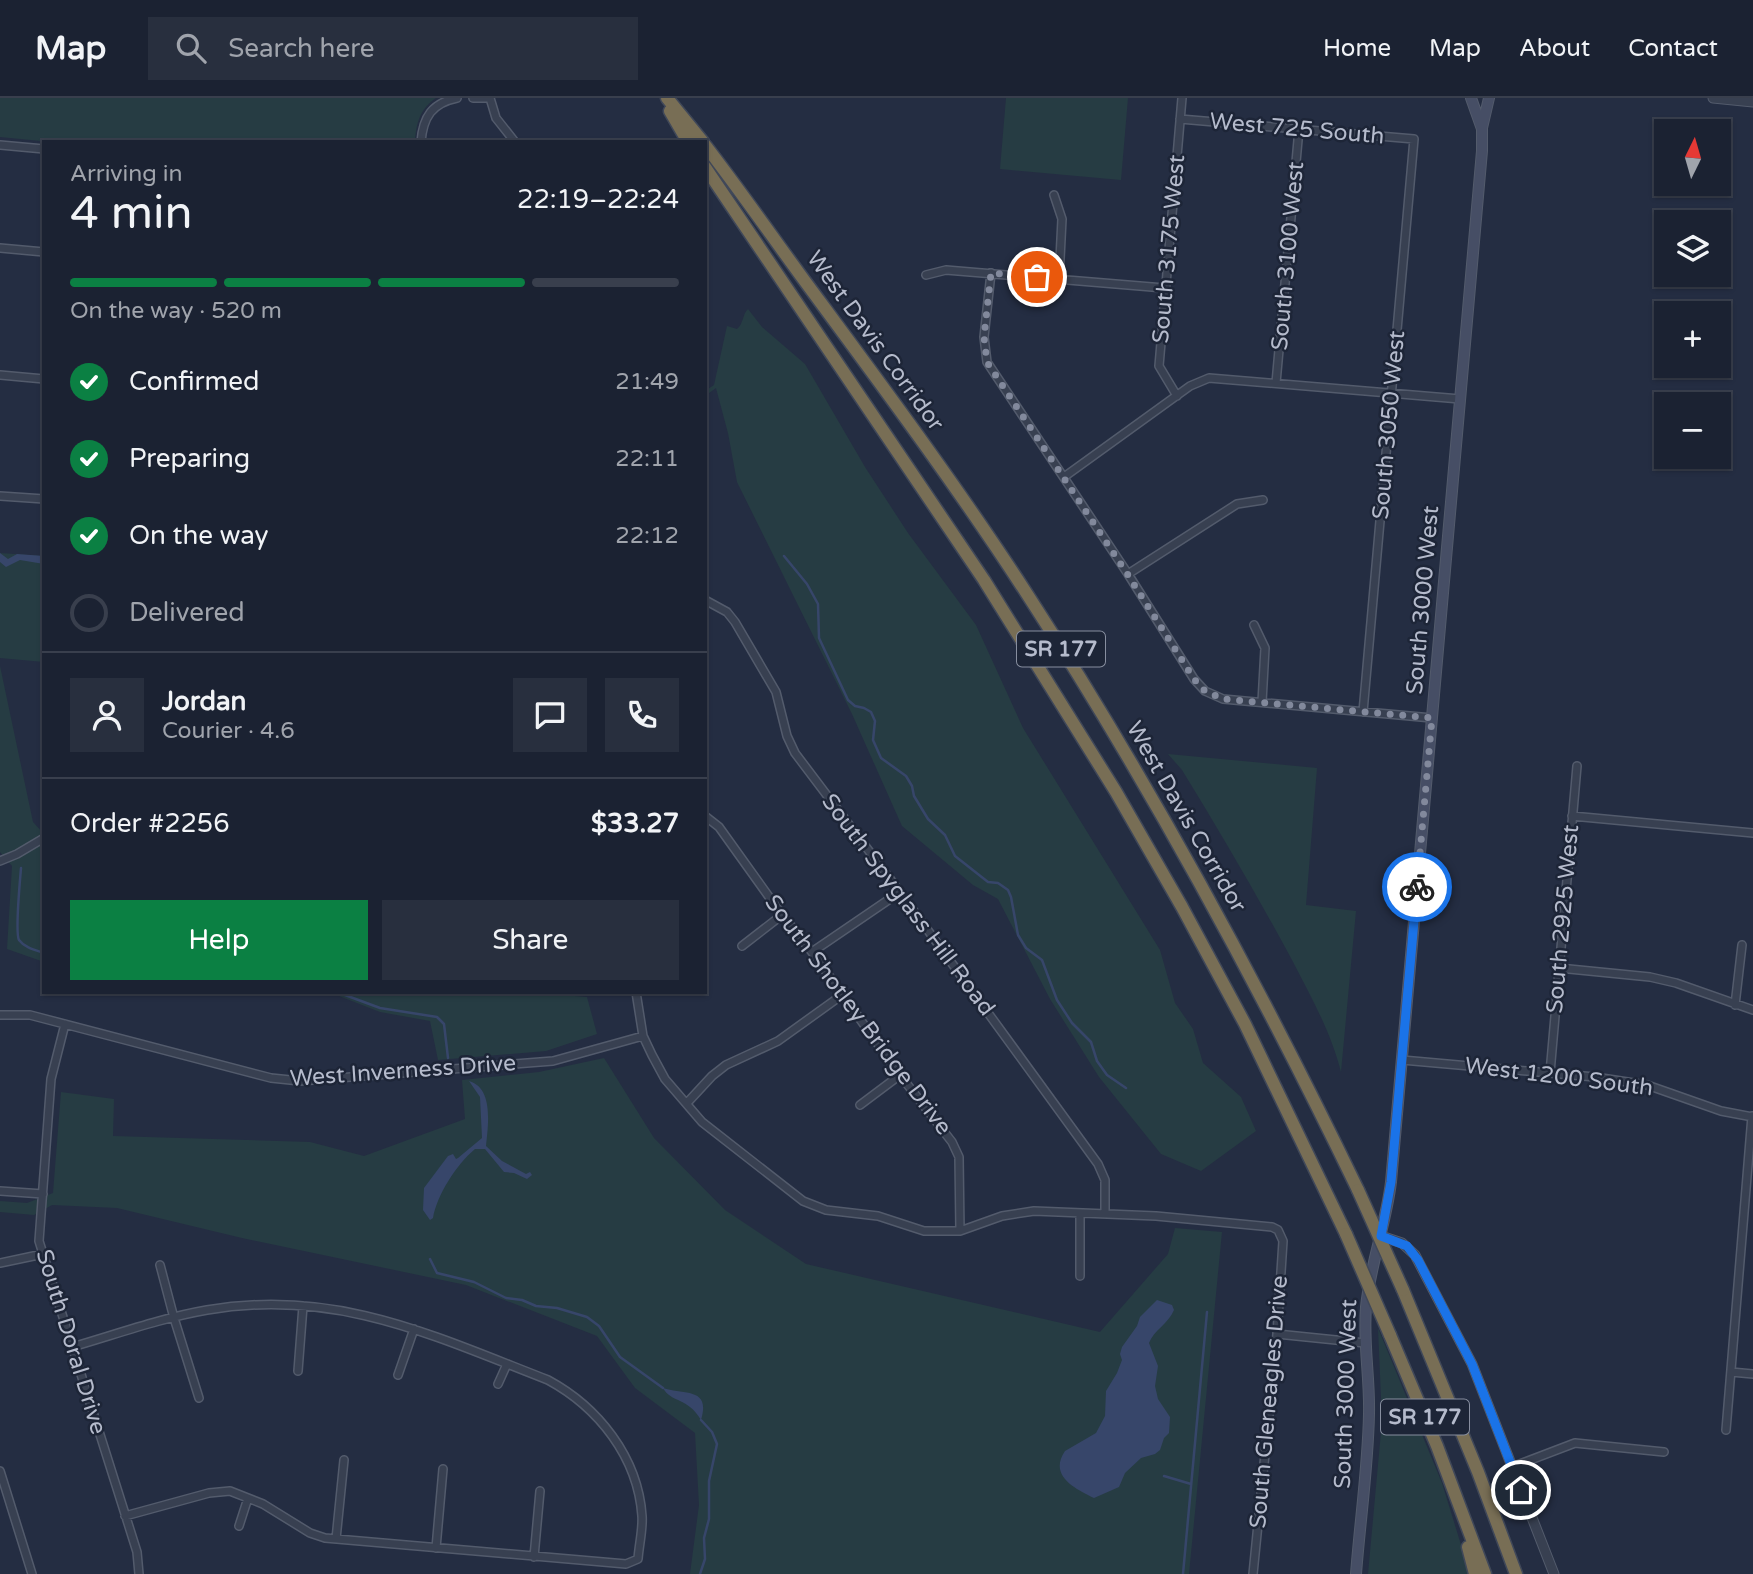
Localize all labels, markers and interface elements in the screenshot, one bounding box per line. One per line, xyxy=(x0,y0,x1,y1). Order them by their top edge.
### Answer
search box xyxy=(148,17,638,80)
text: Map xyxy=(35,29,106,68)
icon: search xyxy=(172,29,210,67)
text: Search here xyxy=(228,33,374,64)
text: Home xyxy=(1323,34,1391,63)
text: Map xyxy=(1429,34,1481,63)
text: About xyxy=(1519,34,1590,63)
text: Contact xyxy=(1628,34,1718,63)
street label: West 725 South xyxy=(1209,107,1385,151)
north arrow xyxy=(1654,119,1731,196)
map controls xyxy=(1654,119,1731,469)
street label: South 3175 West xyxy=(1147,153,1191,345)
text: Arriving in xyxy=(70,160,183,188)
street label: South 3100 West xyxy=(1266,160,1310,352)
text: 22:19–22:24 xyxy=(517,184,679,215)
text: 4 min xyxy=(70,186,193,241)
button: layers xyxy=(1654,210,1731,287)
street label: West Davis Corridor xyxy=(800,245,950,437)
pin xyxy=(1007,247,1067,307)
icon: bag xyxy=(1018,258,1056,296)
text: On the way · 520 m xyxy=(70,297,282,325)
button: + xyxy=(1654,301,1731,378)
street label: South 3050 West xyxy=(1367,329,1411,521)
icon: check xyxy=(70,363,108,401)
text: Confirmed xyxy=(129,366,259,397)
text: 21:49 xyxy=(615,368,679,396)
button: − xyxy=(1654,392,1731,469)
icon: check xyxy=(70,440,108,478)
text: Preparing xyxy=(129,443,250,474)
text: 22:11 xyxy=(615,445,679,473)
street label: South 3000 West xyxy=(1401,504,1445,696)
icon: check xyxy=(70,517,108,555)
text: On the way xyxy=(129,520,269,551)
text: 22:12 xyxy=(615,522,679,550)
text: Delivered xyxy=(129,597,245,628)
road number: SR 177 xyxy=(1017,632,1105,666)
button: person xyxy=(70,678,144,752)
button: chat xyxy=(513,678,587,752)
button: phone xyxy=(605,678,679,752)
text: Jordan xyxy=(162,686,246,717)
text: Courier · 4.6 xyxy=(162,717,295,745)
street label: West Davis Corridor xyxy=(1120,717,1252,918)
street label: South Spyglass Hill Road xyxy=(815,788,1001,1022)
text: Order #2256 xyxy=(70,808,230,839)
text: $33.27 xyxy=(591,808,679,839)
street label: South 2925 West xyxy=(1541,823,1585,1015)
courier xyxy=(1382,852,1452,922)
icon: bike xyxy=(1398,868,1436,906)
street label: South Shotley Bridge Drive xyxy=(758,889,958,1141)
button: Help xyxy=(70,900,368,980)
button: Share xyxy=(382,900,679,980)
street label: West Inverness Drive xyxy=(289,1049,517,1093)
street label: West 1200 South xyxy=(1463,1052,1655,1102)
street label: South Doral Drive xyxy=(30,1246,112,1438)
street label: South Gleneagles Drive xyxy=(1244,1274,1294,1530)
street label: South 3000 West xyxy=(1329,1299,1363,1489)
road number: SR 177 xyxy=(1381,1400,1469,1434)
pin xyxy=(1491,1460,1551,1520)
icon: home xyxy=(1502,1471,1540,1509)

